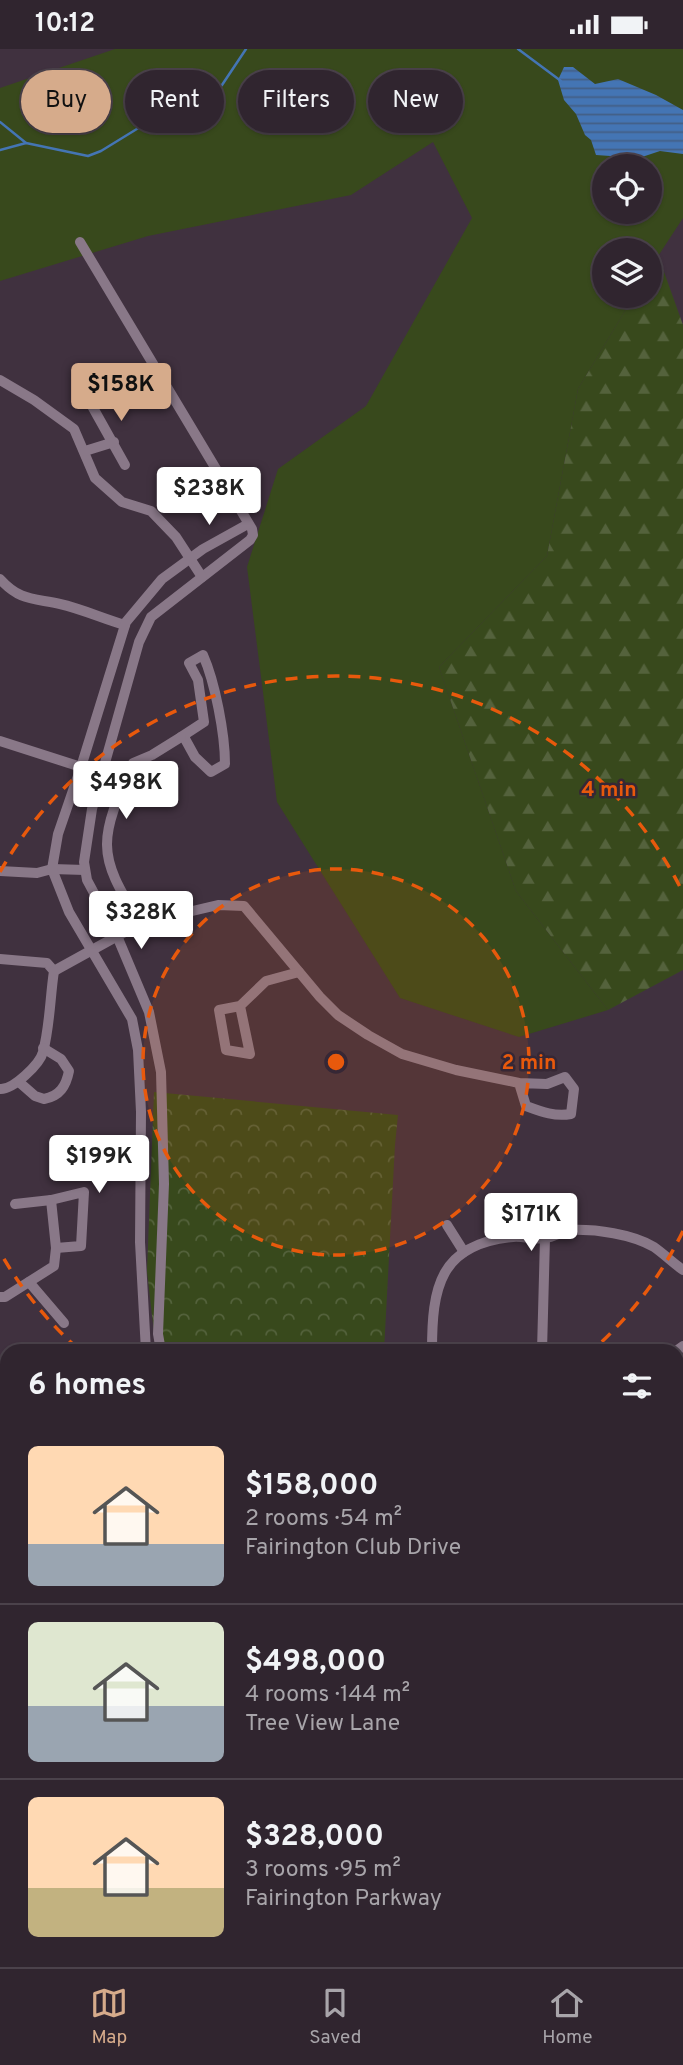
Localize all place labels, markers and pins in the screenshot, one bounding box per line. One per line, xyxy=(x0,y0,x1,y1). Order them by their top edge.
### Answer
pin: $158K xyxy=(72,363,170,423)
pin: $238K xyxy=(160,468,258,527)
pin: $498K xyxy=(77,761,175,821)
pin: $328K xyxy=(92,891,190,951)
centre of rings xyxy=(324,1050,348,1074)
pin: $199K xyxy=(50,1135,148,1195)
pin: $171K xyxy=(482,1193,580,1253)

